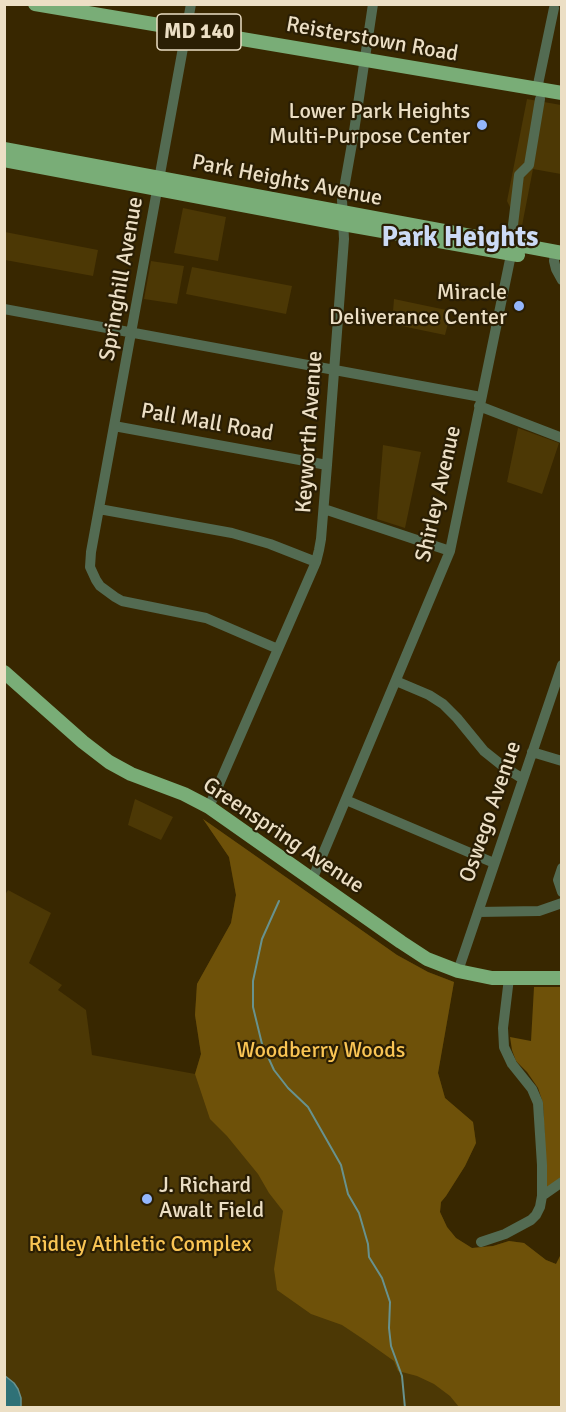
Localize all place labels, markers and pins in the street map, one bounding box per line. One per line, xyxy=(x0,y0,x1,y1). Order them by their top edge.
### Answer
place label: Lower Park Heights Multi-Purpose Center xyxy=(269,99,470,150)
marker: Lower Park Heights Multi-Purpose Center xyxy=(475,118,489,132)
place label: Miracle Deliverance Center xyxy=(329,280,507,332)
marker: Miracle Deliverance Center xyxy=(512,299,526,313)
place label: J. Richard Awalt Field xyxy=(159,1173,264,1224)
marker: J. Richard Awalt Field xyxy=(140,1192,154,1206)

